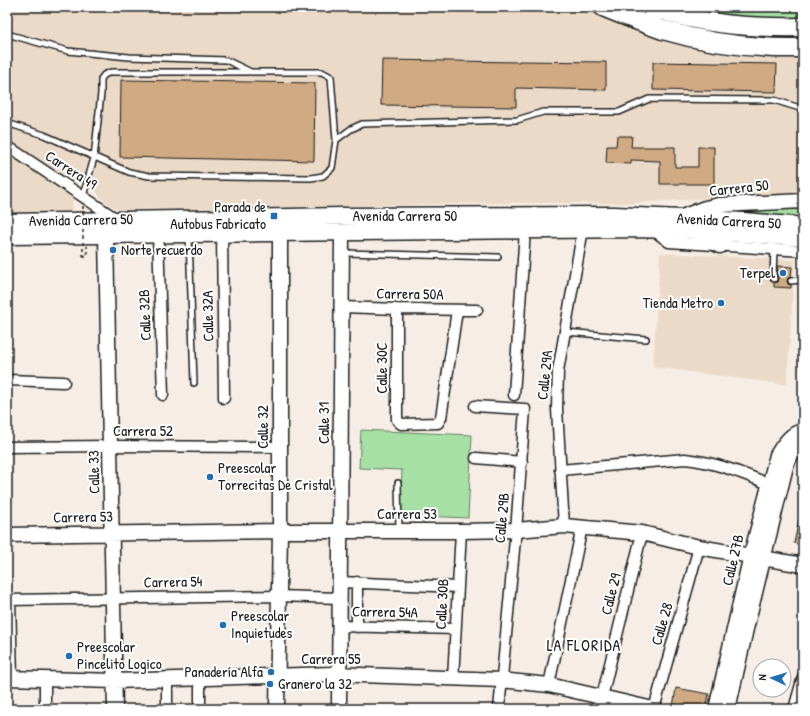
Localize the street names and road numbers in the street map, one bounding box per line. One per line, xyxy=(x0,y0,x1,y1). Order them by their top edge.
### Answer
street label: Carrera 49 xyxy=(41,145,102,194)
street label: Carrera 50 xyxy=(708,174,770,201)
street label: Avenida Carrera 50 xyxy=(353,205,457,226)
street label: Avenida Carrera 50 xyxy=(676,207,782,234)
street label: Avenida Carrera 50 xyxy=(29,208,134,231)
street label: Carrera 50A xyxy=(376,282,444,305)
street label: Calle 32B xyxy=(133,289,156,341)
street label: Calle 32A xyxy=(197,290,218,342)
street label: Calle 30C xyxy=(371,342,392,394)
street label: Calle 29A xyxy=(531,348,558,401)
street label: Calle 31 xyxy=(313,402,334,444)
street label: Calle 32 xyxy=(252,405,273,449)
street label: Carrera 52 xyxy=(113,420,173,441)
street label: Calle 33 xyxy=(83,450,104,494)
street label: Calle 29B xyxy=(489,492,514,544)
street label: Carrera 53 xyxy=(377,503,437,524)
street label: Carrera 53 xyxy=(53,505,113,528)
street label: Calle 27B xyxy=(716,532,749,588)
street label: Carrera 54 xyxy=(143,570,203,593)
street label: Calle 29 xyxy=(595,570,626,617)
street label: Calle 30B xyxy=(430,578,453,630)
street label: Carrera 54A xyxy=(352,600,419,623)
street label: Calle 28 xyxy=(645,600,678,648)
street label: Carrera 55 xyxy=(301,648,361,669)

